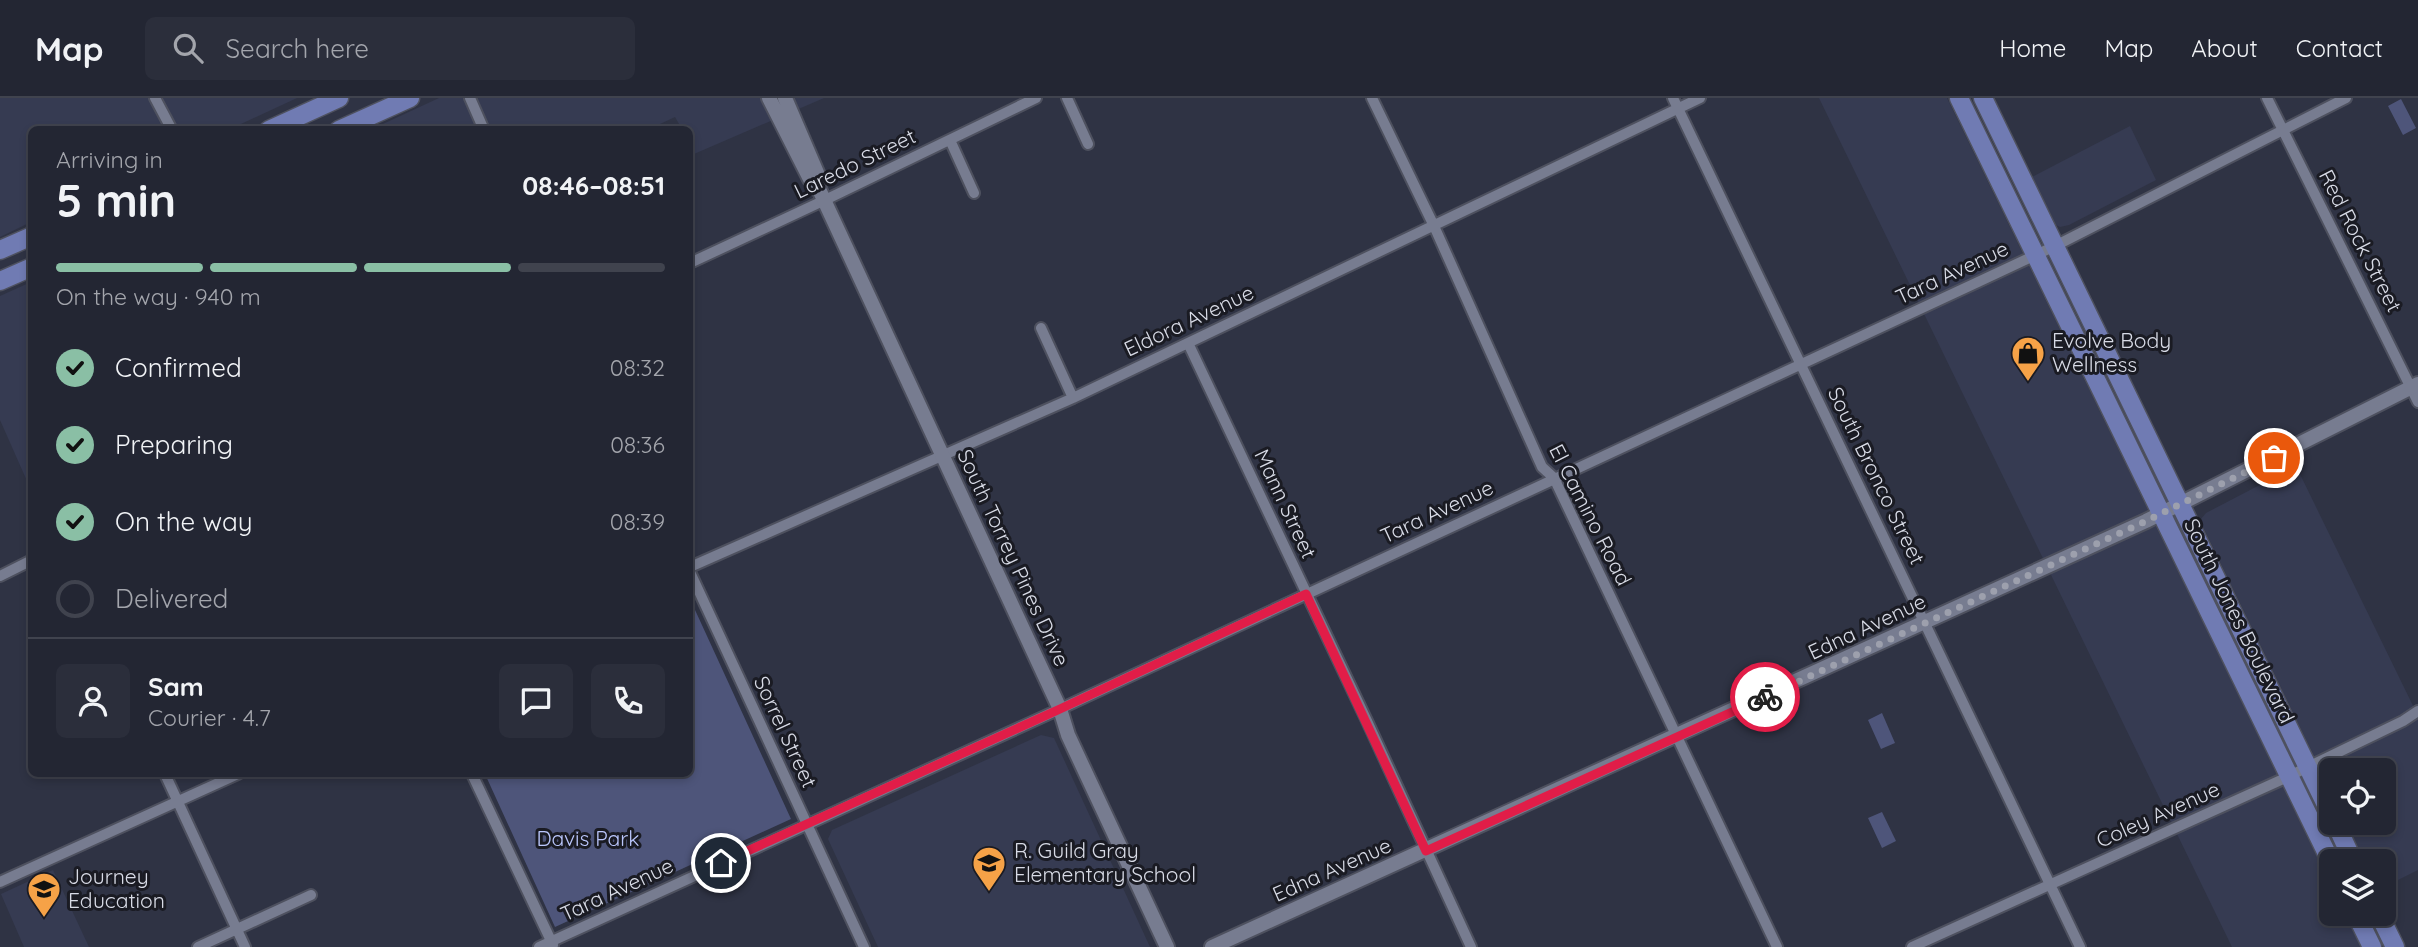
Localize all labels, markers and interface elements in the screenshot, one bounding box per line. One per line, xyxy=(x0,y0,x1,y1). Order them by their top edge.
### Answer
search box xyxy=(145,17,635,80)
text: Map xyxy=(35,28,103,69)
icon: search xyxy=(169,29,207,67)
text: Search here xyxy=(225,32,369,65)
text: Home xyxy=(1999,33,2066,63)
text: Map xyxy=(2104,33,2153,63)
text: About xyxy=(2191,33,2258,63)
text: Contact xyxy=(2296,33,2383,63)
street label: Laredo Street xyxy=(790,123,920,204)
text: Arriving in xyxy=(56,145,163,174)
street label: Red Rock Street xyxy=(2314,165,2408,316)
text: 08:46–08:51 xyxy=(522,169,665,202)
text: 5 min xyxy=(56,171,176,229)
street label: Tara Avenue xyxy=(1891,235,2012,310)
street label: Eldora Avenue xyxy=(1120,279,1258,361)
text: On the way · 940 m xyxy=(56,282,261,311)
place label: Evolve Body Wellness xyxy=(2052,327,2171,377)
shop icon: Evolve Body Wellness xyxy=(2009,334,2047,383)
icon: check xyxy=(56,349,94,387)
text: Confirmed xyxy=(115,351,242,384)
text: 08:32 xyxy=(610,353,665,382)
street label: South Bronco Street xyxy=(1823,383,1931,568)
icon: check xyxy=(56,426,94,464)
text: Preparing xyxy=(115,428,233,461)
pin xyxy=(2244,428,2304,488)
text: 08:36 xyxy=(610,430,665,459)
street label: El Camino Road xyxy=(1544,439,1638,590)
icon: bag xyxy=(2255,439,2293,477)
street label: South Torrey Pines Drive xyxy=(952,445,1076,670)
street label: Mann Street xyxy=(1249,445,1323,562)
street label: Tara Avenue xyxy=(1376,474,1497,549)
icon: check xyxy=(56,503,94,541)
text: On the way xyxy=(115,505,253,538)
text: 08:39 xyxy=(610,507,665,536)
street label: South Jones Boulevard xyxy=(2179,514,2301,727)
text: Delivered xyxy=(115,582,228,615)
street label: Edna Avenue xyxy=(1804,587,1930,665)
courier xyxy=(1730,662,1800,732)
button: person xyxy=(56,664,130,738)
button: chat xyxy=(499,664,573,738)
button: phone xyxy=(591,664,665,738)
text: Sam xyxy=(148,670,204,703)
street label: Sorrel Street xyxy=(749,672,823,791)
icon: bike xyxy=(1746,678,1784,716)
text: Courier · 4.7 xyxy=(148,703,271,732)
map controls xyxy=(2319,758,2396,926)
button: locate xyxy=(2319,758,2396,835)
street label: Coley Avenue xyxy=(2092,775,2223,853)
park label: Davis Park xyxy=(536,825,640,851)
street label: Edna Avenue xyxy=(1268,831,1395,907)
pin xyxy=(691,833,751,893)
place label: R. Guild Gray Elementary School xyxy=(1014,837,1196,887)
icon: home xyxy=(702,844,740,882)
school or university icon: R. Guild Gray Elementary School xyxy=(970,844,1008,893)
button: layers xyxy=(2319,849,2396,926)
street label: Tara Avenue xyxy=(556,852,677,927)
place label: Journey Education xyxy=(68,863,165,913)
school or university icon: Journey Education xyxy=(25,870,63,919)

